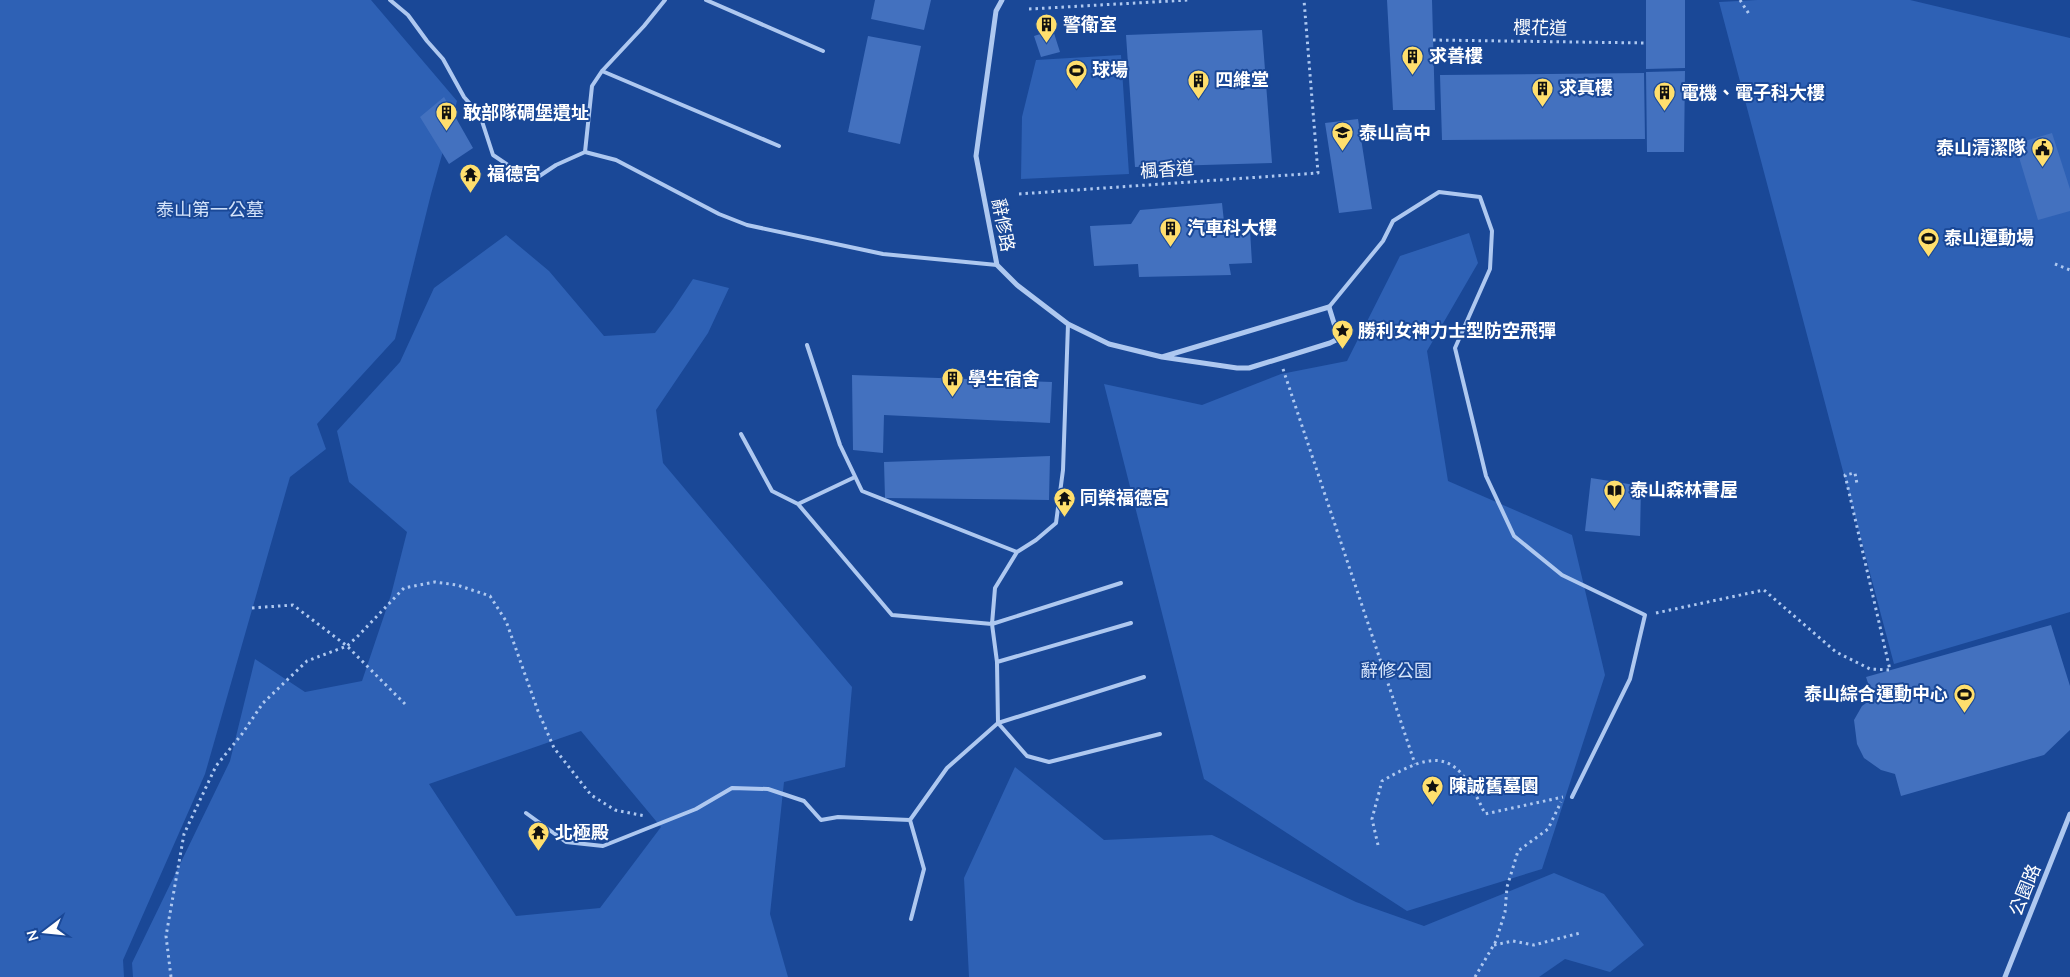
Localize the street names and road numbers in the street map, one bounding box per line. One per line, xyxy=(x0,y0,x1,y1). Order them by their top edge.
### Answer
street label: 櫻花道 xyxy=(1513,16,1567,39)
street label: 楓香道 xyxy=(1139,156,1195,183)
street label: 辭修路 xyxy=(987,196,1020,254)
street label: 公園路 xyxy=(2004,860,2045,919)

